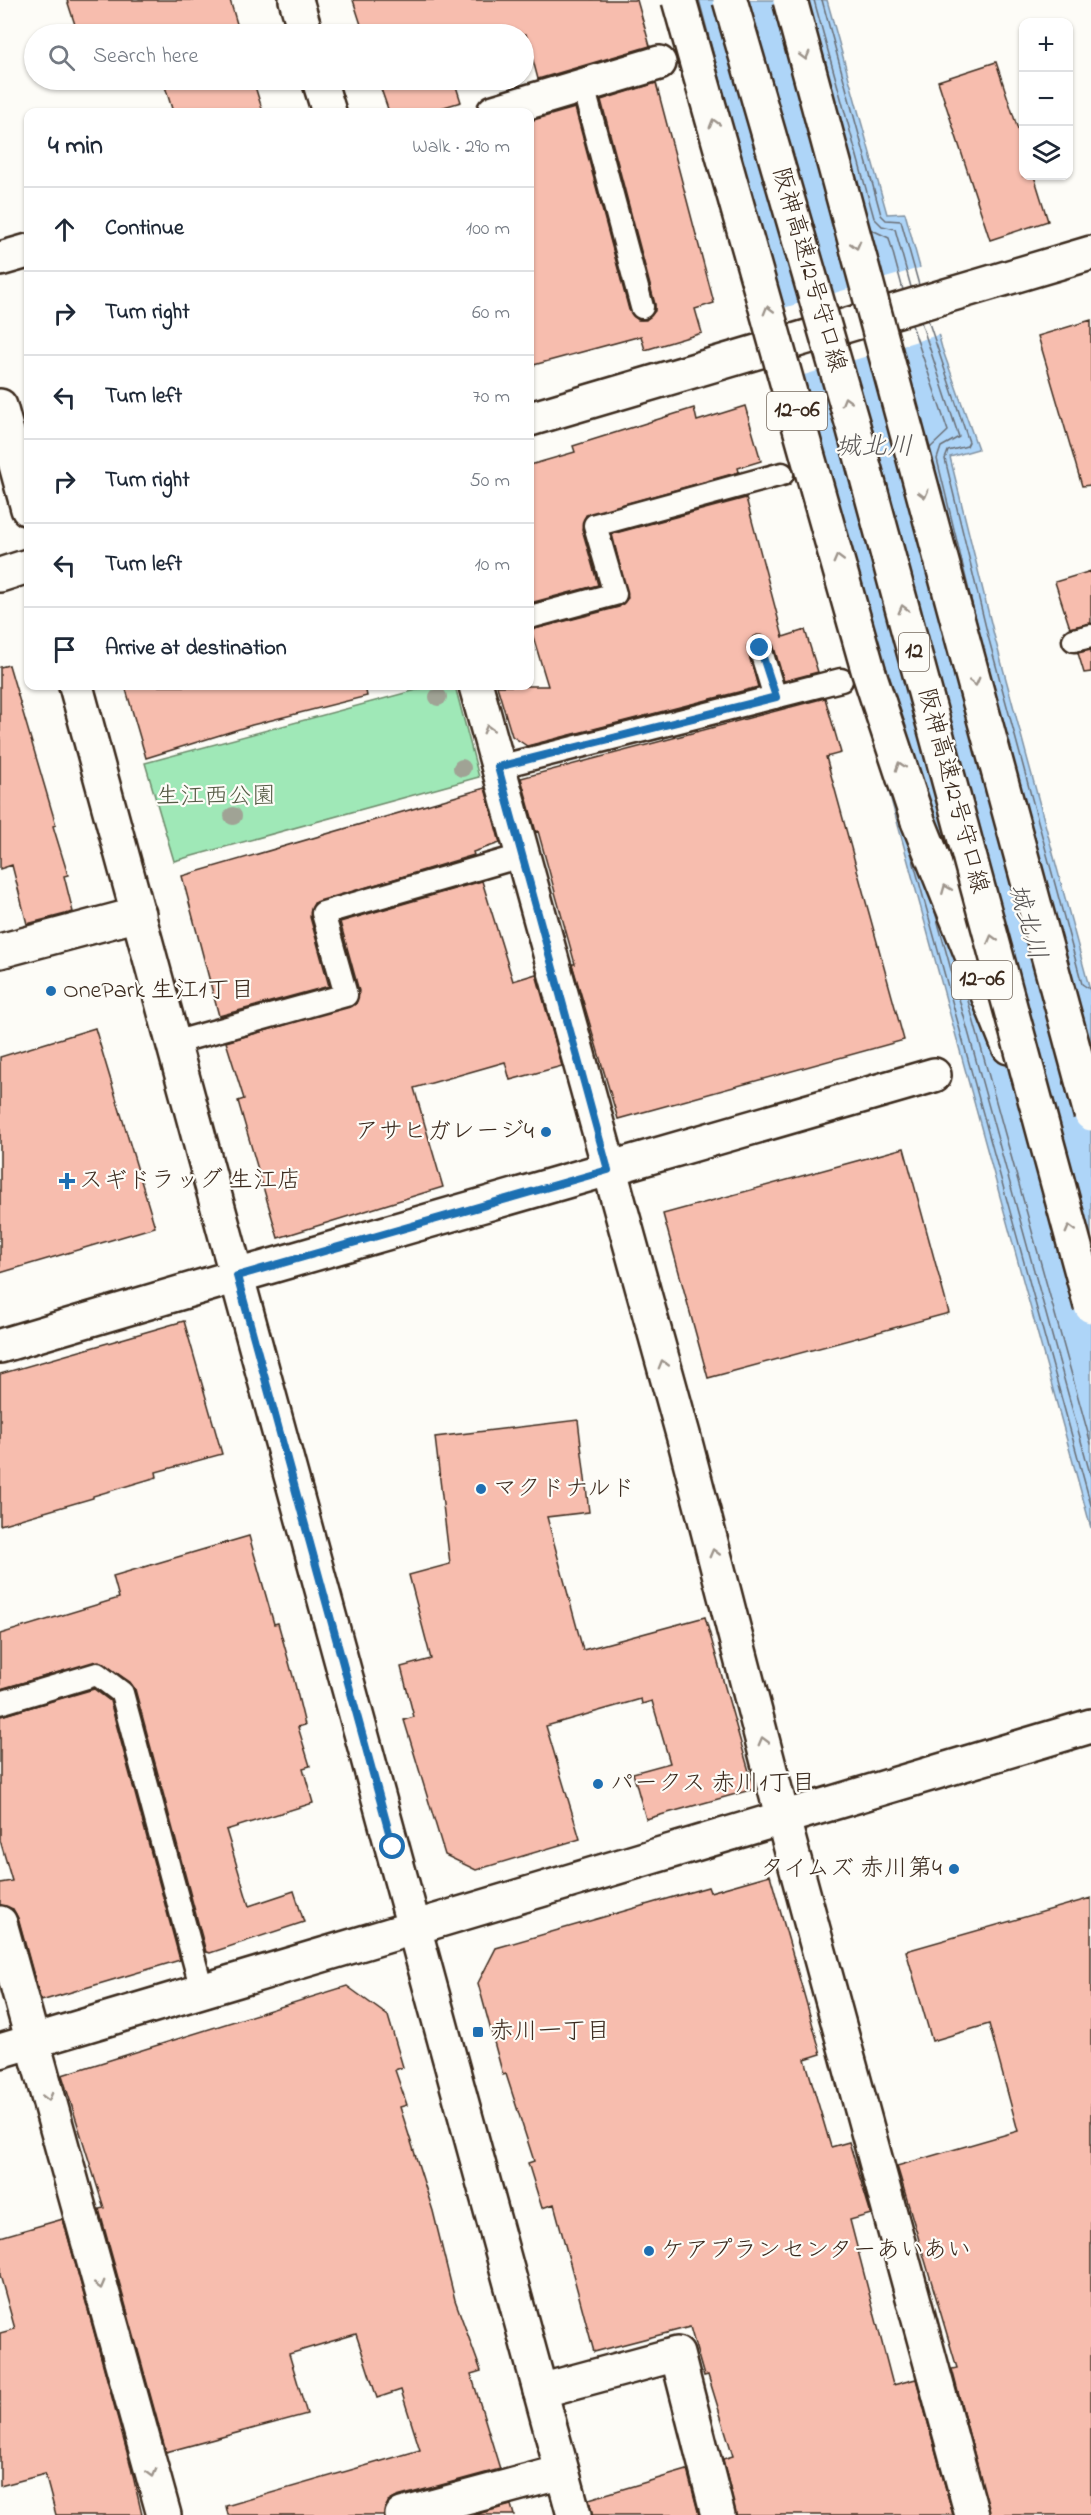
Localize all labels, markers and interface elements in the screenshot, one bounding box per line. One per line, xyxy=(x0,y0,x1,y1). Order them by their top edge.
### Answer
map controls xyxy=(1019,18,1073,180)
button: + xyxy=(1019,18,1073,72)
search box xyxy=(24,24,534,90)
icon: search xyxy=(45,41,78,74)
text: Search here xyxy=(93,41,198,73)
one-way arrow xyxy=(798,51,810,61)
button: − xyxy=(1019,72,1073,126)
one-way arrow xyxy=(709,118,721,129)
button: layers xyxy=(1019,126,1073,180)
text: 4 min xyxy=(48,128,103,166)
text: Walk · 290 m xyxy=(412,133,510,162)
street label: 阪神高速12号守口線 xyxy=(762,163,854,377)
icon: ahead xyxy=(48,213,81,246)
text: Continue xyxy=(105,213,184,245)
text: 100 m xyxy=(466,215,510,244)
one-way arrow xyxy=(849,239,862,249)
icon: right xyxy=(48,297,81,330)
text: Turn right xyxy=(105,297,190,329)
text: 60 m xyxy=(472,299,510,328)
one-way arrow xyxy=(763,305,775,316)
icon: left xyxy=(48,381,81,414)
text: Turn left xyxy=(105,381,182,413)
text: 70 m xyxy=(473,383,510,412)
road number: 12-06 xyxy=(767,392,827,430)
one-way arrow xyxy=(841,396,853,407)
water label: 城北川 xyxy=(835,429,913,467)
icon: right xyxy=(48,465,81,498)
text: Turn right xyxy=(105,465,190,497)
text: 50 m xyxy=(469,467,510,496)
one-way arrow xyxy=(917,488,929,498)
icon: left xyxy=(48,549,81,582)
text: Turn left xyxy=(105,549,182,581)
text: 10 m xyxy=(474,551,510,580)
one-way arrow xyxy=(833,554,845,565)
one-way arrow xyxy=(897,604,910,614)
icon: arrive xyxy=(48,633,81,666)
text: Arrive at destination xyxy=(105,633,287,665)
road number: 12 xyxy=(899,633,929,671)
route end xyxy=(746,634,772,660)
one-way arrow xyxy=(967,677,980,687)
street label: 阪神高速12号守口線 xyxy=(908,684,996,898)
one-way arrow xyxy=(482,724,495,734)
one-way arrow xyxy=(895,761,907,771)
park label: 生江西公園 xyxy=(156,780,276,815)
water label: 城北川 xyxy=(997,879,1055,965)
one-way arrow xyxy=(940,884,953,895)
one-way arrow xyxy=(987,935,999,945)
road number: 12-06 xyxy=(952,961,1012,999)
place label: OnePark 生江1丁目 xyxy=(63,974,254,1009)
marker: OnePark 生江1丁目 xyxy=(44,984,58,998)
place label: アサヒガレージ4 xyxy=(355,1115,534,1150)
marker: アサヒガレージ4 xyxy=(539,1125,553,1139)
place label: スギドラッグ 生江店 xyxy=(79,1164,301,1199)
marker: スギドラッグ 生江店 xyxy=(60,1174,74,1188)
one-way arrow xyxy=(1065,1224,1078,1234)
one-way arrow xyxy=(658,1360,670,1370)
place label: マクドナルド xyxy=(493,1472,635,1507)
marker: マクドナルド xyxy=(474,1482,488,1496)
one-way arrow xyxy=(708,1548,721,1558)
one-way arrow xyxy=(757,1737,770,1747)
place label: パークス 赤川1丁目 xyxy=(610,1767,815,1802)
marker: パークス 赤川1丁目 xyxy=(591,1777,605,1791)
route start xyxy=(379,1833,405,1859)
place label: タイムズ 赤川第4 xyxy=(760,1852,942,1887)
marker: タイムズ 赤川第4 xyxy=(947,1862,961,1876)
place label: 赤川一丁目 xyxy=(490,2015,610,2050)
marker: 赤川一丁目 xyxy=(471,2025,485,2039)
one-way arrow xyxy=(41,2092,54,2102)
place label: ケアプランセンターあいあい xyxy=(661,2234,971,2269)
marker: ケアプランセンターあいあい xyxy=(642,2244,656,2258)
one-way arrow xyxy=(93,2280,106,2290)
one-way arrow xyxy=(145,2468,158,2478)

